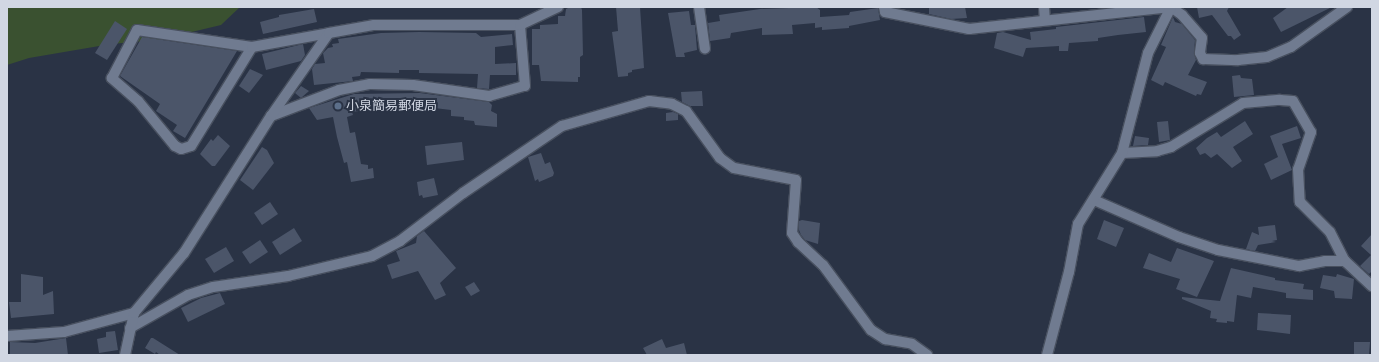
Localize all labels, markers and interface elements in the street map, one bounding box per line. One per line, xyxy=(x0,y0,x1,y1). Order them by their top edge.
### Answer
place label: 小泉簡易郵便局 xyxy=(346,98,437,114)
marker: 小泉簡易郵便局 xyxy=(333,101,343,111)

